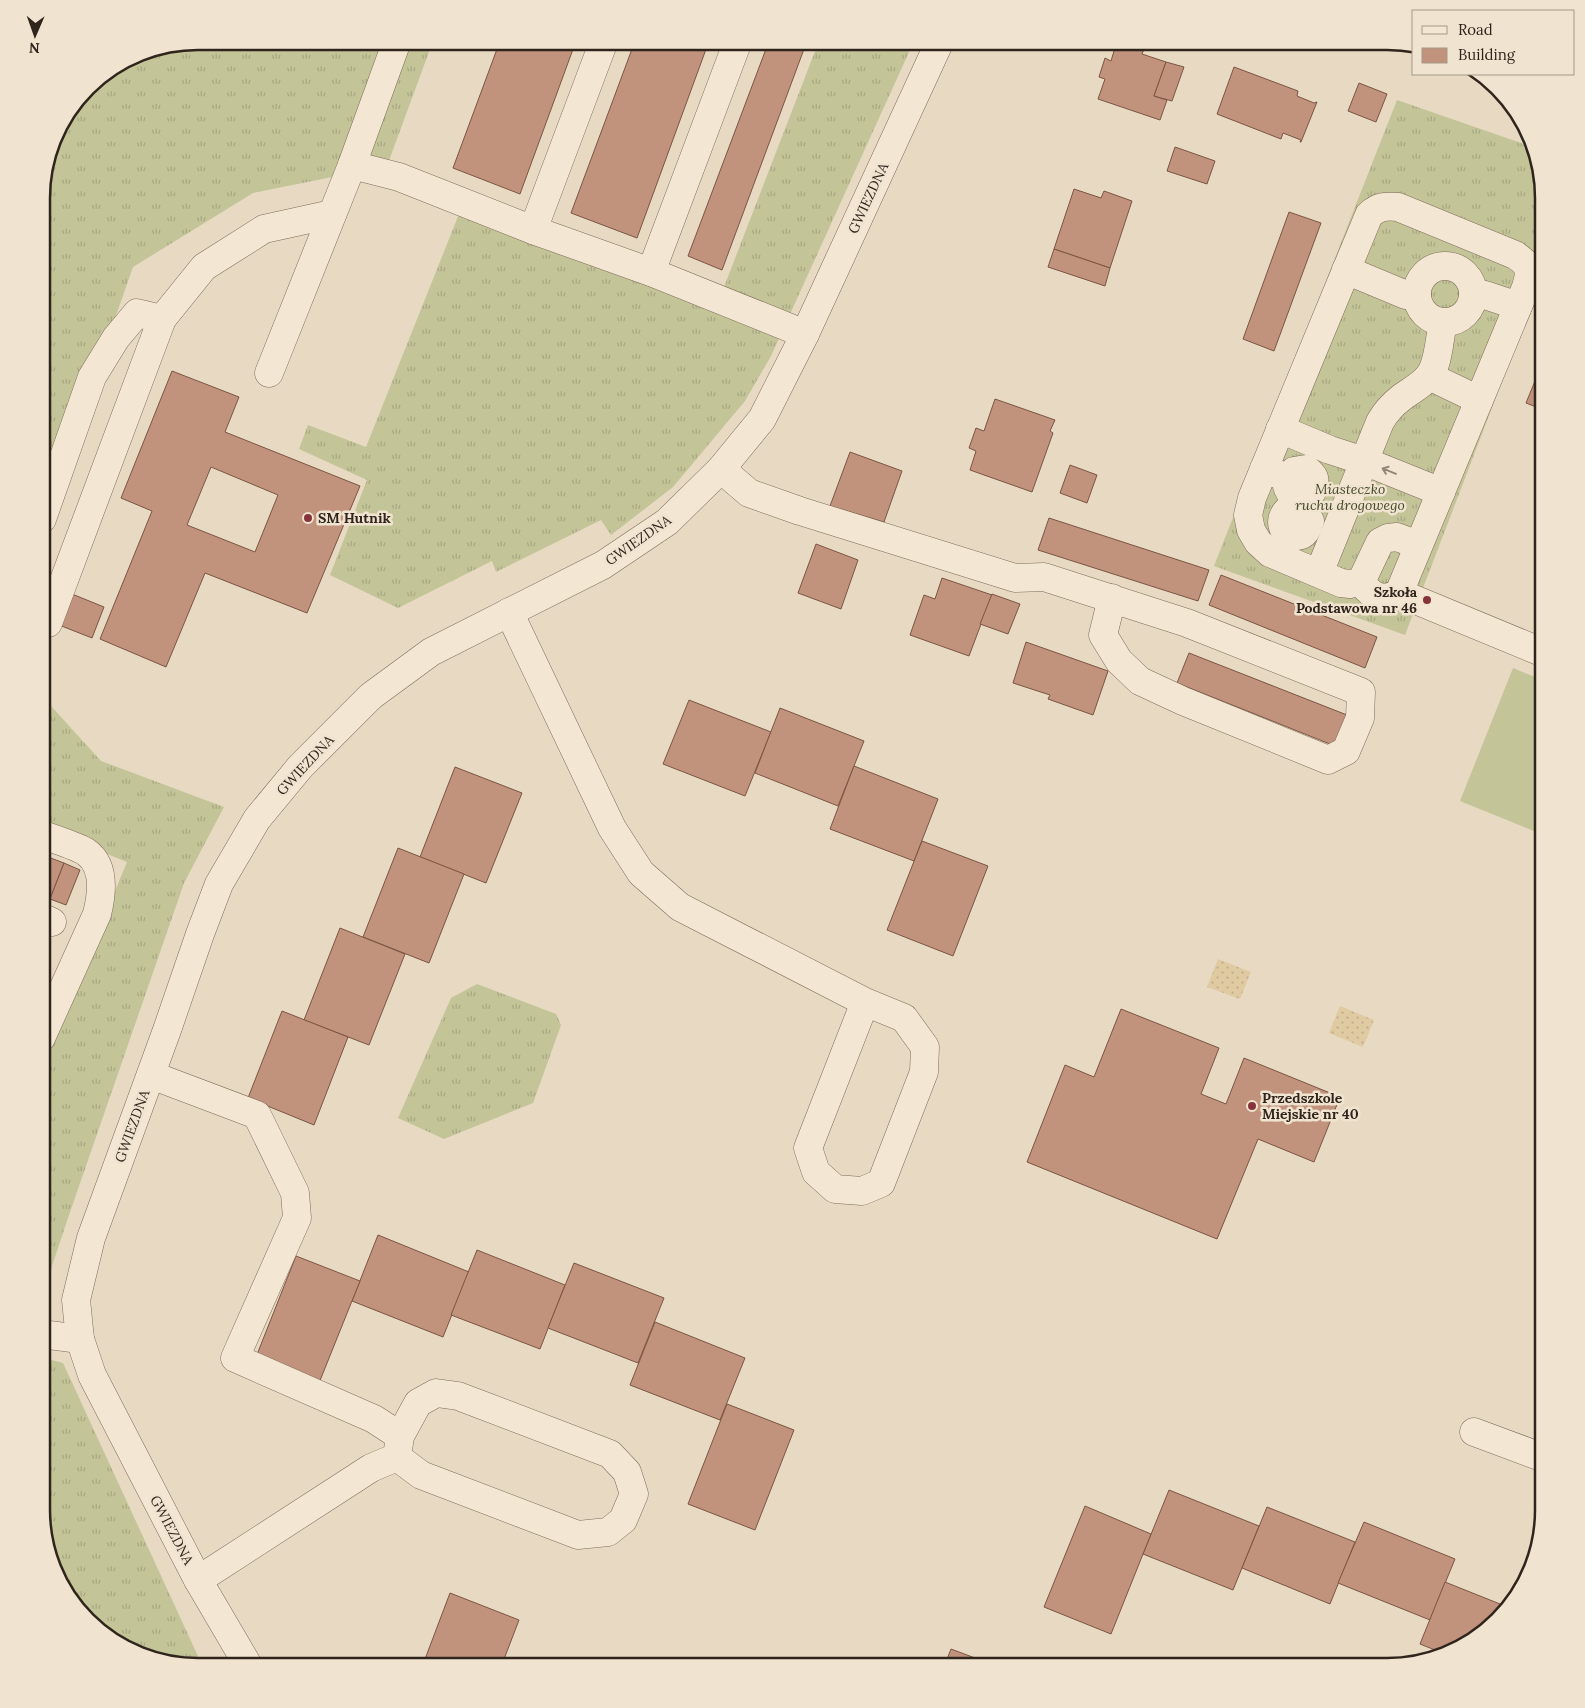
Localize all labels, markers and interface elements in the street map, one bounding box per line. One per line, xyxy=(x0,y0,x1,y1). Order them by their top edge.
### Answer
north arrow xyxy=(10,10,60,60)
legend xyxy=(1412,10,1575,75)
text: Road xyxy=(1458,20,1493,39)
text: N xyxy=(29,39,40,57)
text: Building xyxy=(1458,45,1516,64)
street label: GWIEZDNA xyxy=(844,159,892,236)
one-way arrow xyxy=(1382,465,1397,475)
park label: Miasteczko ruchu drogowego xyxy=(1295,480,1405,514)
place label: SM Hutnik xyxy=(318,509,391,527)
street label: GWIEZDNA xyxy=(602,511,675,569)
marker: SM Hutnik xyxy=(302,512,314,524)
place label: Szkoła Podstawowa nr 46 xyxy=(1296,583,1418,617)
marker: Szkoła Podstawowa nr 46 xyxy=(1421,594,1433,606)
street label: GWIEZDNA xyxy=(272,731,338,799)
street label: GWIEZDNA xyxy=(111,1087,154,1165)
place label: Przedszkole Miejskie nr 40 xyxy=(1262,1089,1359,1123)
marker: Przedszkole Miejskie nr 40 xyxy=(1246,1100,1258,1112)
street label: GWIEZDNA xyxy=(146,1492,198,1568)

